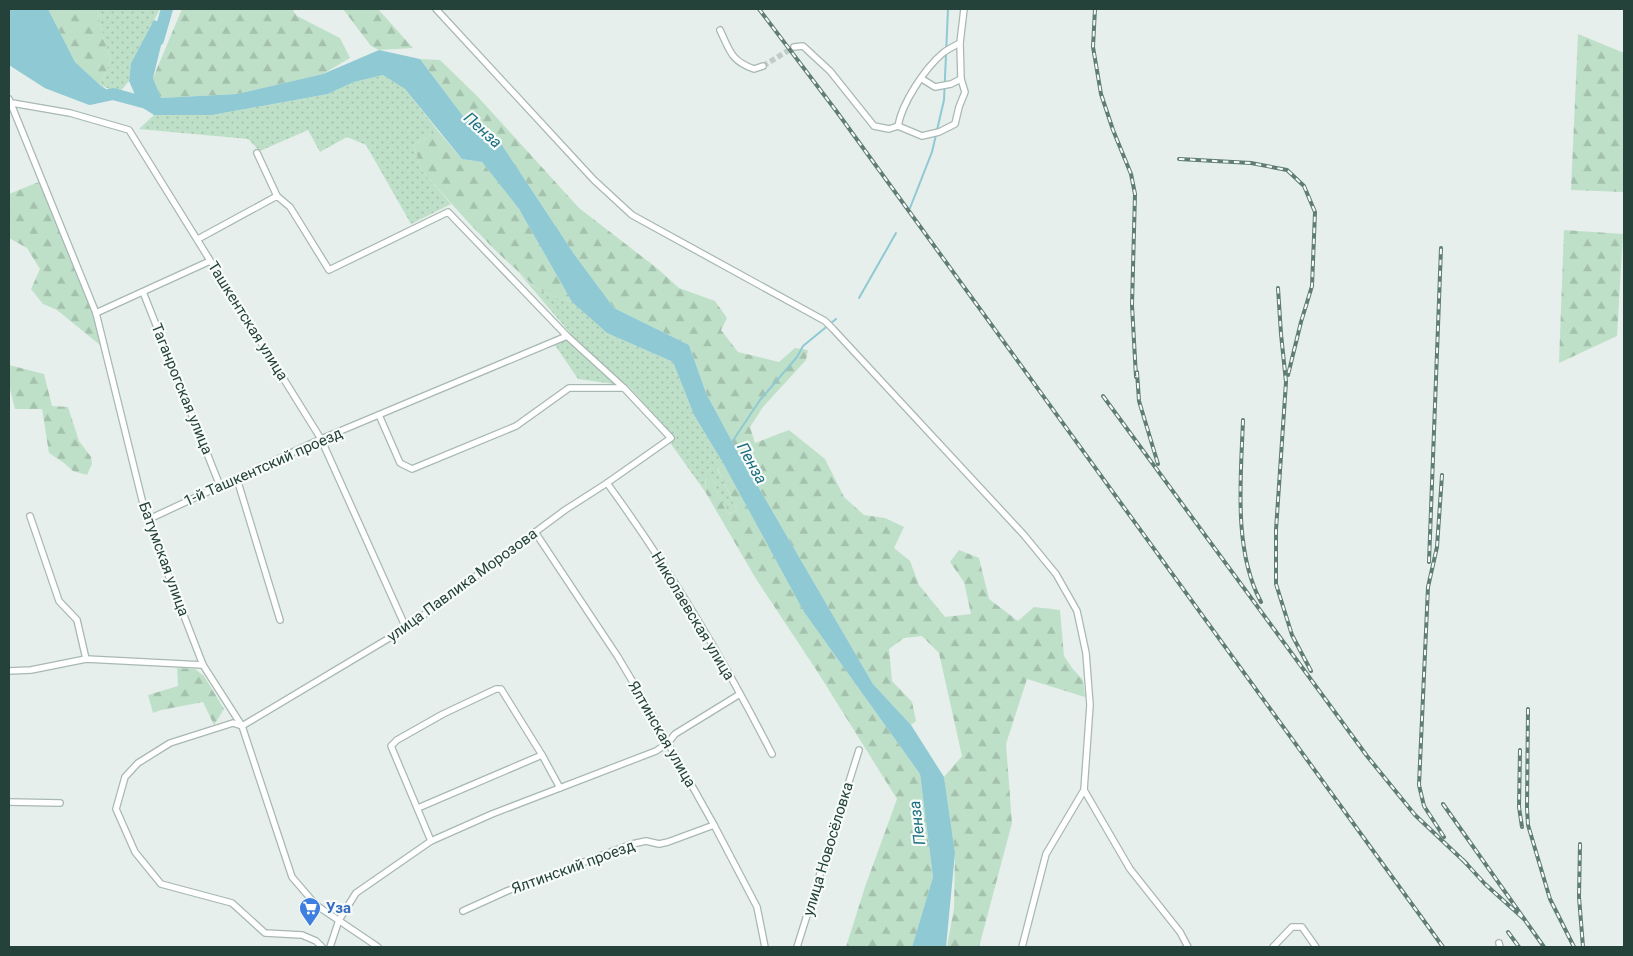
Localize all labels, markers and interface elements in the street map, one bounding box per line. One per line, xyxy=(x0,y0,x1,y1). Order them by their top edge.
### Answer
water label: Пенза xyxy=(460,108,506,152)
street label: Ташкентская улица xyxy=(204,258,292,384)
street label: Таганрогская улица xyxy=(147,321,217,457)
street label: 1-й Ташкентский проезд xyxy=(181,424,345,510)
water label: Пенза xyxy=(733,439,771,487)
street label: Батумская улица xyxy=(135,499,193,619)
street label: улица Павлика Морозова xyxy=(383,524,541,646)
street label: Николаевская улица xyxy=(648,549,738,683)
street label: Ялтинская улица xyxy=(624,678,700,790)
street label: улица Новосёловка xyxy=(799,780,857,918)
water label: Пенза xyxy=(905,800,929,846)
street label: Ялтинский проезд xyxy=(509,836,637,898)
supermarket icon: Уза xyxy=(298,896,322,927)
place label: Уза xyxy=(326,899,351,917)

